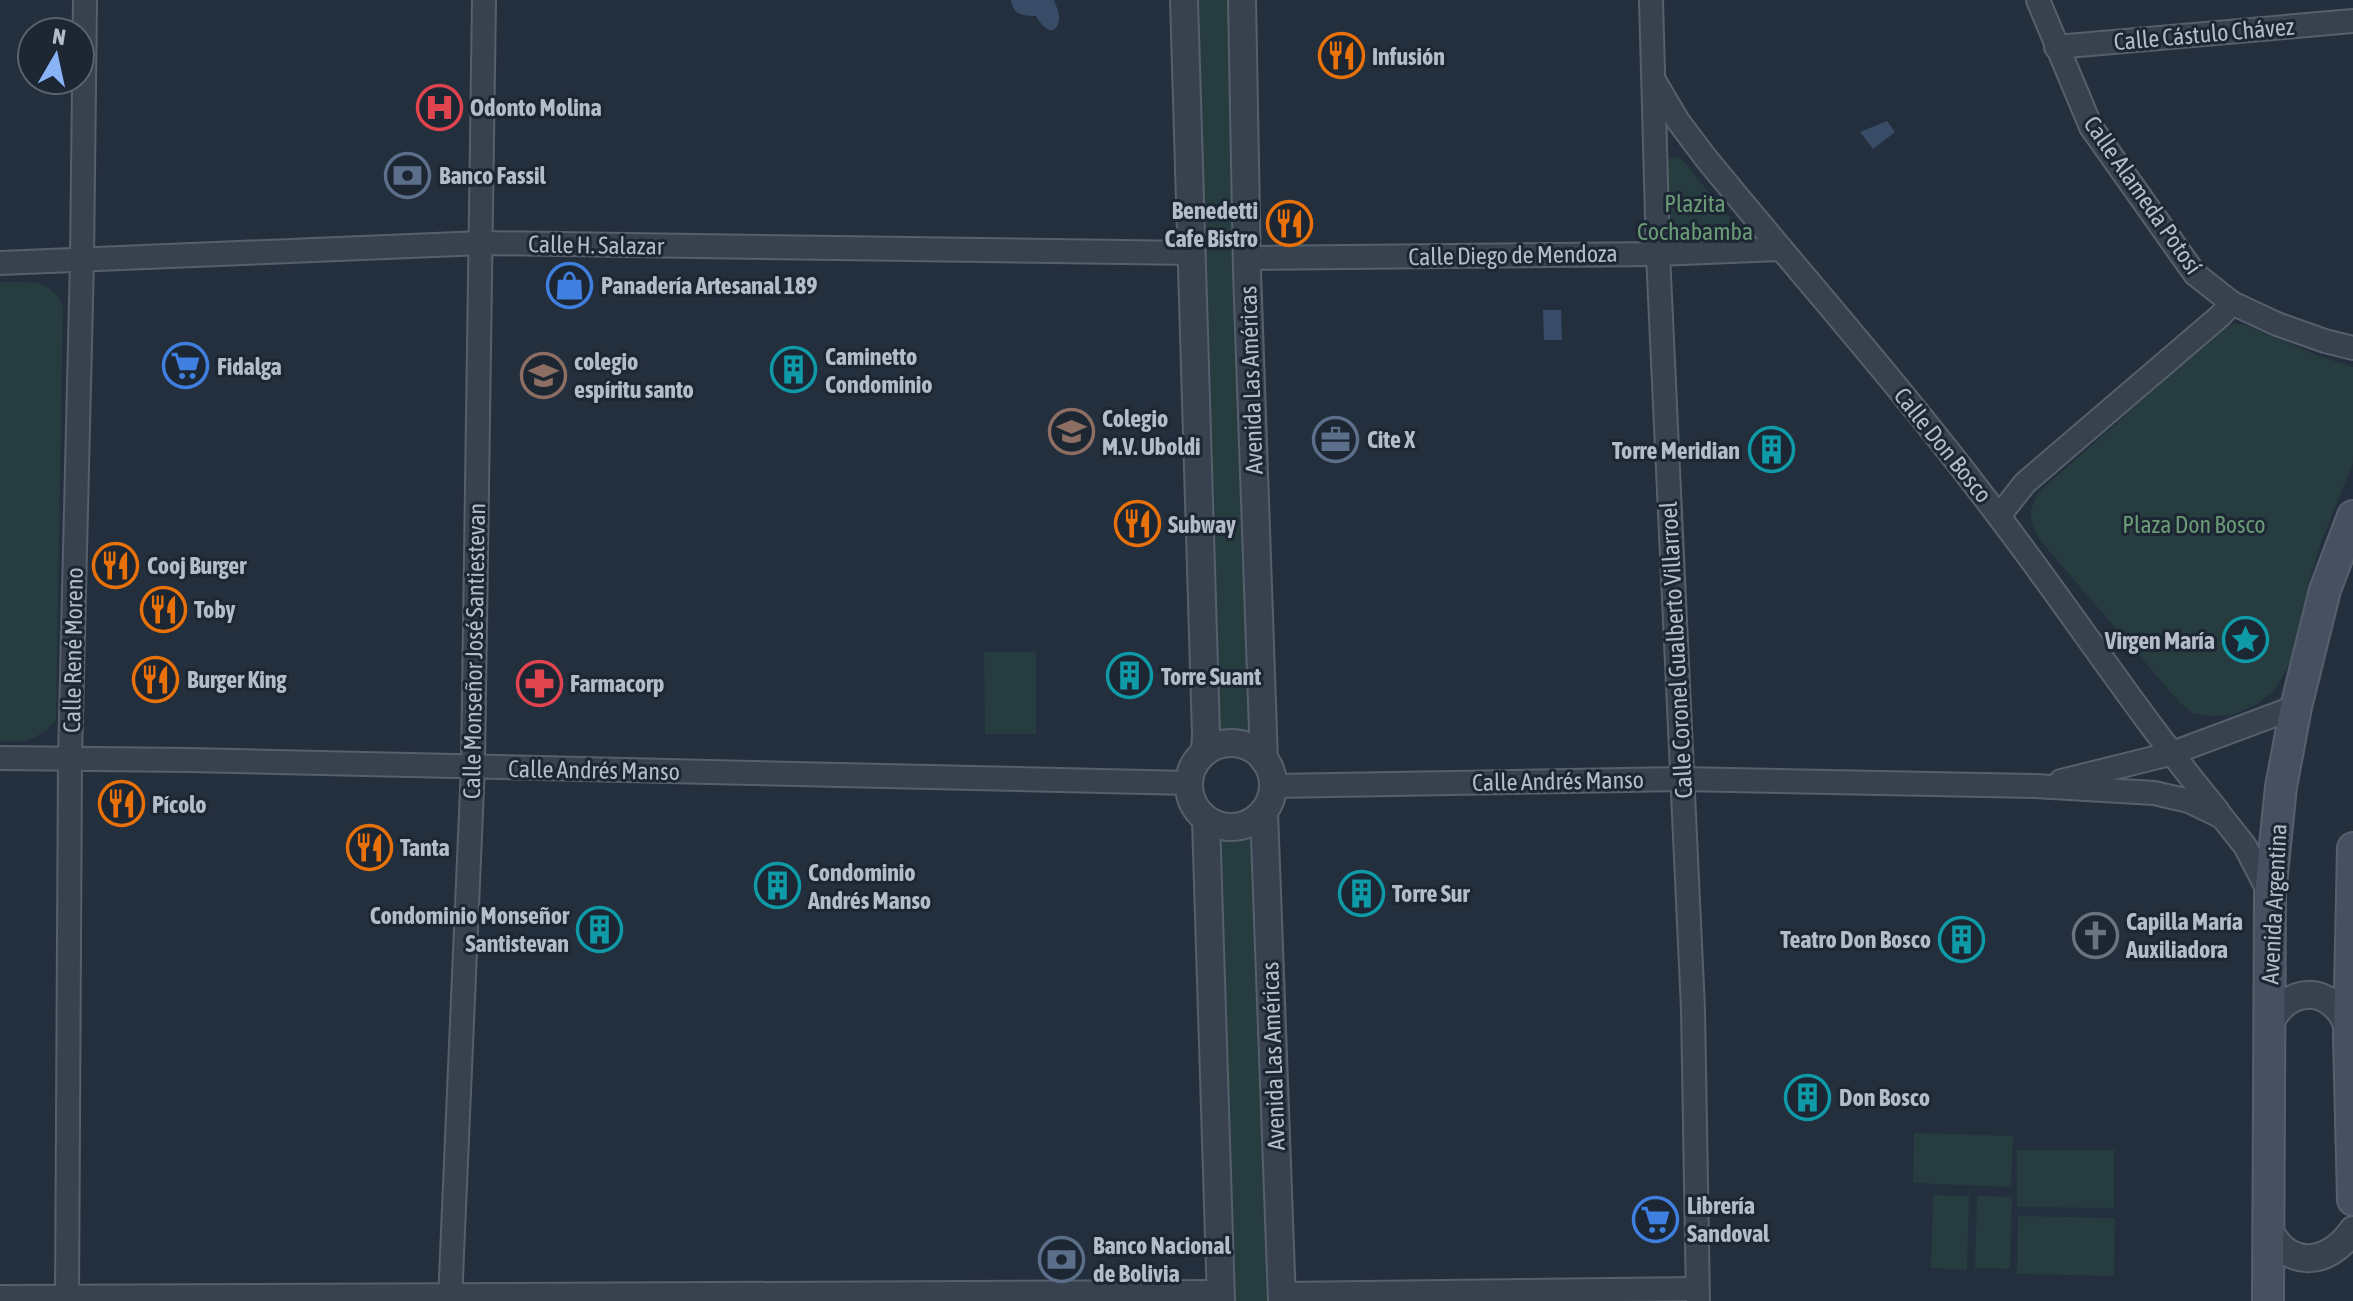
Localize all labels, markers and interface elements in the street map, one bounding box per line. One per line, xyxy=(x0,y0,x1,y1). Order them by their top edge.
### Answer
street label: Calle Cástulo Chávez xyxy=(2113,13,2296,55)
north arrow xyxy=(16,16,96,96)
text: N xyxy=(51,22,68,50)
restaurant icon: Infusión xyxy=(1317,32,1365,80)
place label: Infusión xyxy=(1372,43,1445,70)
hospital icon: Odonto Molina xyxy=(415,83,463,131)
place label: Odonto Molina xyxy=(470,94,602,121)
street label: Calle Alameda Potosí xyxy=(2078,111,2208,279)
bank icon: Banco Fassil xyxy=(384,151,432,199)
place label: Banco Fassil xyxy=(439,162,546,189)
park label: Plazita Cochabamba xyxy=(1637,190,1753,245)
place label: Benedetti Cafe Bistro xyxy=(1165,197,1258,252)
restaurant icon: Benedetti Cafe Bistro xyxy=(1265,200,1313,248)
street label: Calle H. Salazar xyxy=(528,230,665,260)
street label: Calle Diego de Mendoza xyxy=(1408,240,1618,270)
shop icon: Panadería Artesanal 189 xyxy=(546,261,594,309)
place label: Panadería Artesanal 189 xyxy=(601,272,818,299)
street label: Avenida Las Américas xyxy=(1234,285,1268,475)
supermarket icon: Fidalga xyxy=(162,342,210,390)
place label: Caminetto Condominio xyxy=(825,343,933,398)
building icon: Caminetto Condominio xyxy=(770,346,818,394)
place label: colegio espíritu santo xyxy=(574,348,694,403)
school or university icon: colegio espíritu santo xyxy=(519,351,567,399)
place label: Fidalga xyxy=(217,353,282,380)
street label: Calle Don Bosco xyxy=(1889,382,1997,508)
place label: Colegio M.V. Uboldi xyxy=(1102,405,1201,460)
school or university icon: Colegio M.V. Uboldi xyxy=(1047,408,1095,456)
office icon: Cite X xyxy=(1312,415,1360,463)
place label: Cite X xyxy=(1367,426,1415,453)
building icon: Torre Meridian xyxy=(1747,426,1795,474)
place label: Torre Meridian xyxy=(1612,437,1740,464)
restaurant icon: Subway xyxy=(1113,500,1161,548)
street label: Calle Coronel Gualberto Villarroel xyxy=(1655,500,1697,799)
street label: Calle Monseñor José Santiestevan xyxy=(458,503,490,799)
place label: Subway xyxy=(1168,511,1236,538)
park label: Plaza Don Bosco xyxy=(2122,511,2266,538)
restaurant icon: Cooj Burger xyxy=(92,541,140,589)
place label: Cooj Burger xyxy=(147,552,247,579)
street label: Calle René Moreno xyxy=(58,567,88,733)
restaurant icon: Toby xyxy=(139,585,187,633)
place label: Toby xyxy=(194,596,236,623)
place icon: Virgen María xyxy=(2222,616,2270,664)
place label: Virgen María xyxy=(2104,627,2215,654)
building icon: Torre Suant xyxy=(1106,652,1154,700)
restaurant icon: Burger King xyxy=(132,655,180,703)
pharmacy icon: Farmacorp xyxy=(515,659,563,707)
place label: Torre Suant xyxy=(1161,663,1261,690)
place label: Burger King xyxy=(187,666,287,693)
place label: Farmacorp xyxy=(570,670,665,697)
street label: Calle Andrés Manso xyxy=(508,755,680,785)
street label: Calle Andrés Manso xyxy=(1472,766,1644,796)
restaurant icon: Pícolo xyxy=(97,780,145,828)
place label: Pícolo xyxy=(152,791,207,818)
restaurant icon: Tanta xyxy=(345,823,393,871)
street label: Avenida Argentina xyxy=(2256,823,2292,985)
place label: Tanta xyxy=(400,834,450,861)
place label: Condominio Andrés Manso xyxy=(807,859,931,914)
building icon: Condominio Andrés Manso xyxy=(753,862,801,910)
building icon: Torre Sur xyxy=(1337,869,1385,917)
place label: Torre Sur xyxy=(1392,880,1470,907)
place label: Condominio Monseñor Santistevan xyxy=(370,902,570,957)
building icon: Condominio Monseñor Santistevan xyxy=(576,905,624,953)
place label: Capilla María Auxiliadora xyxy=(2125,908,2243,963)
church icon: Capilla María Auxiliadora xyxy=(2071,911,2119,959)
building icon: Teatro Don Bosco xyxy=(1938,915,1986,963)
place label: Teatro Don Bosco xyxy=(1780,926,1931,953)
street label: Avenida Las Américas xyxy=(1256,961,1290,1151)
building icon: Don Bosco xyxy=(1784,1073,1832,1121)
place label: Don Bosco xyxy=(1839,1084,1930,1111)
place label: Librería Sandoval xyxy=(1687,1192,1770,1247)
supermarket icon: Librería Sandoval xyxy=(1632,1195,1680,1243)
place label: Banco Nacional de Bolivia xyxy=(1093,1232,1231,1287)
bank icon: Banco Nacional de Bolivia xyxy=(1038,1235,1086,1283)

